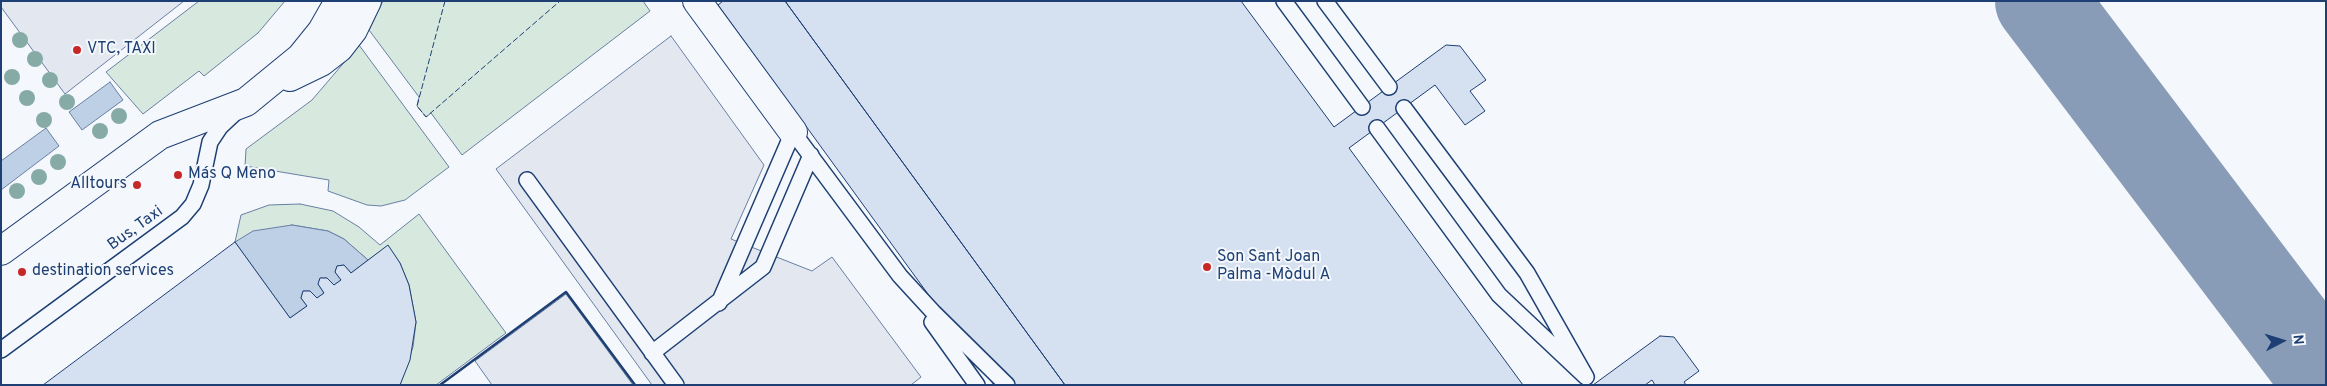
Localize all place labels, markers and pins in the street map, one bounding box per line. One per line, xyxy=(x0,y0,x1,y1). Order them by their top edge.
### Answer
place label: VTC, TAXI xyxy=(87,40,156,60)
marker: VTC, TAXI xyxy=(71,44,83,56)
place label: Más Q Meno xyxy=(188,165,276,185)
marker: Más Q Meno xyxy=(172,169,184,181)
place label: Alltours xyxy=(70,175,127,195)
marker: Alltours xyxy=(131,179,143,191)
place label: Son Sant Joan Palma -Mòdul A xyxy=(1217,248,1330,286)
marker: Son Sant Joan Palma -Mòdul A xyxy=(1201,261,1213,273)
place label: destination services xyxy=(32,262,174,282)
marker: destination services xyxy=(16,266,28,278)

